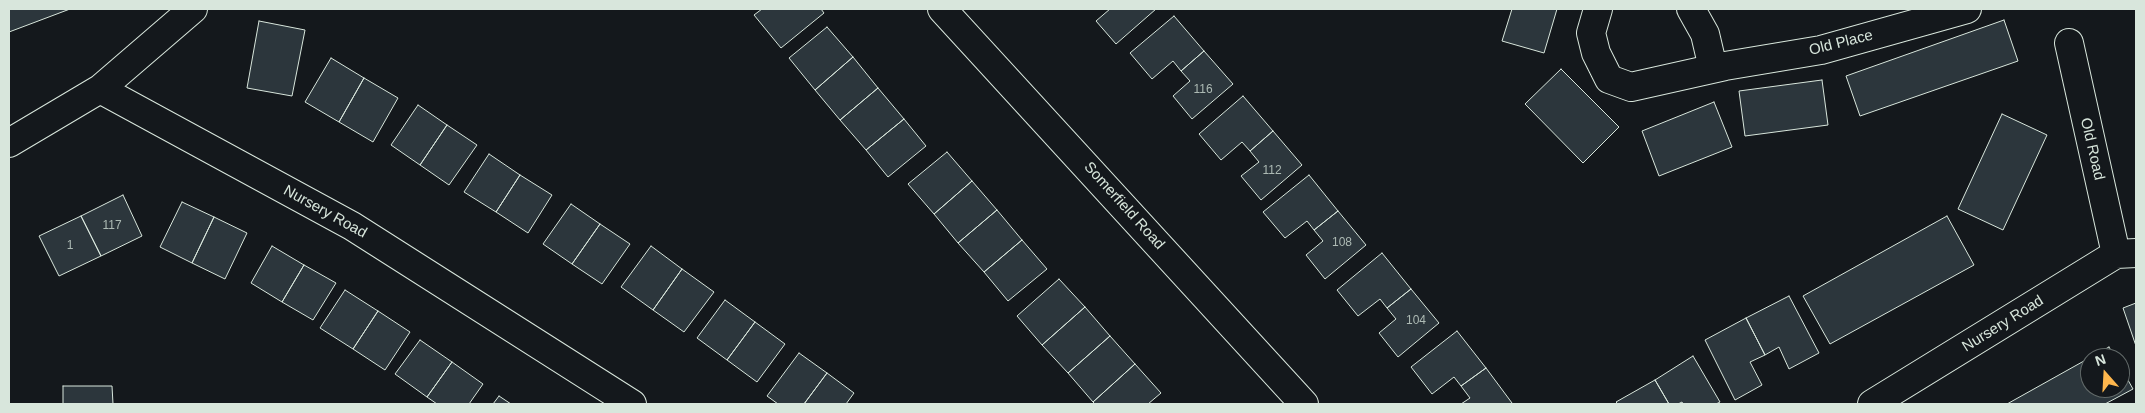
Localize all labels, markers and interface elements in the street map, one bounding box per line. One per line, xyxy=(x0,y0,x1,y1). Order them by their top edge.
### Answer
street label: Old Place xyxy=(1807,26,1875,60)
house number: 116 xyxy=(1193,83,1213,97)
street label: Old Road xyxy=(2076,116,2108,182)
street label: Somerfield Road xyxy=(1080,158,1168,254)
house number: 112 xyxy=(1262,164,1282,178)
street label: Nursery Road xyxy=(280,182,370,242)
house number: 117 xyxy=(102,219,122,233)
house number: 108 xyxy=(1332,236,1352,250)
house number: 1 xyxy=(67,239,73,253)
street label: Nursery Road xyxy=(1959,292,2047,356)
house number: 104 xyxy=(1406,314,1426,328)
north arrow xyxy=(2080,348,2130,398)
text: N xyxy=(2093,351,2108,369)

